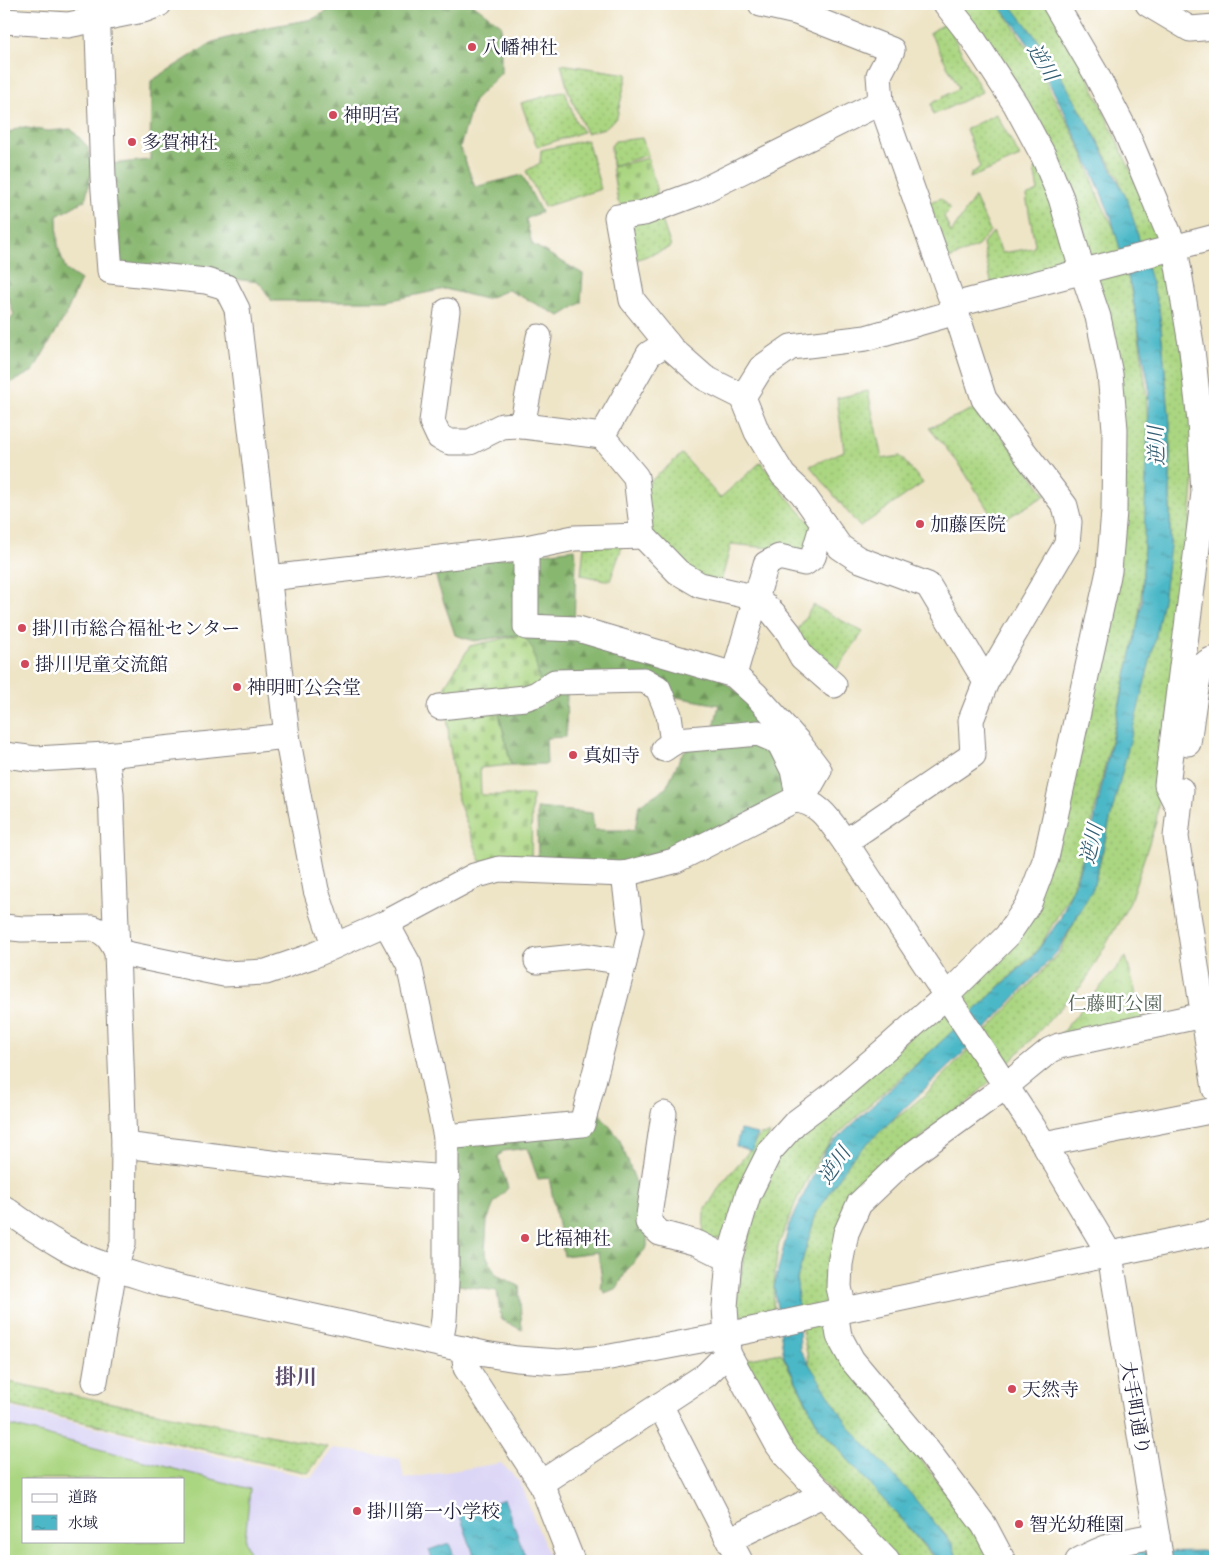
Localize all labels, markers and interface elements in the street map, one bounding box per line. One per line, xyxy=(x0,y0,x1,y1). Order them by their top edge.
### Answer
place label: 八幡神社 xyxy=(482,33,558,61)
water label: 逆川 xyxy=(1021,37,1067,88)
marker: 八幡神社 xyxy=(466,41,478,53)
place label: 神明宮 xyxy=(343,101,400,129)
marker: 神明宮 xyxy=(327,109,339,121)
place label: 多賀神社 xyxy=(142,128,218,156)
marker: 多賀神社 xyxy=(126,136,138,148)
water label: 逆川 xyxy=(1140,424,1171,467)
place label: 加藤医院 xyxy=(930,510,1006,538)
marker: 加藤医院 xyxy=(914,518,926,530)
place label: 掛川市総合福祉センター xyxy=(32,614,240,642)
marker: 掛川市総合福祉センター xyxy=(16,622,28,634)
place label: 掛川児童交流館 xyxy=(35,650,168,678)
marker: 掛川児童交流館 xyxy=(19,658,31,670)
place label: 神明町公会堂 xyxy=(247,673,361,701)
marker: 神明町公会堂 xyxy=(231,681,243,693)
place label: 真如寺 xyxy=(583,741,640,769)
marker: 真如寺 xyxy=(567,749,579,761)
water label: 逆川 xyxy=(1072,819,1110,867)
park label: 仁藤町公園 xyxy=(1067,989,1163,1017)
water label: 逆川 xyxy=(810,1138,858,1189)
place label: 比福神社 xyxy=(535,1224,611,1252)
marker: 比福神社 xyxy=(519,1232,531,1244)
street label: 大手町通り xyxy=(1114,1359,1158,1457)
district label: 掛川 xyxy=(275,1361,317,1392)
place label: 天然寺 xyxy=(1022,1375,1079,1403)
marker: 天然寺 xyxy=(1006,1383,1018,1395)
legend xyxy=(22,1478,185,1542)
text: 道路 xyxy=(68,1486,98,1507)
place label: 掛川第一小学校 xyxy=(367,1497,500,1525)
marker: 掛川第一小学校 xyxy=(351,1505,363,1517)
place label: 智光幼稚園 xyxy=(1029,1510,1124,1538)
text: 水域 xyxy=(68,1512,98,1533)
marker: 智光幼稚園 xyxy=(1013,1518,1025,1530)

